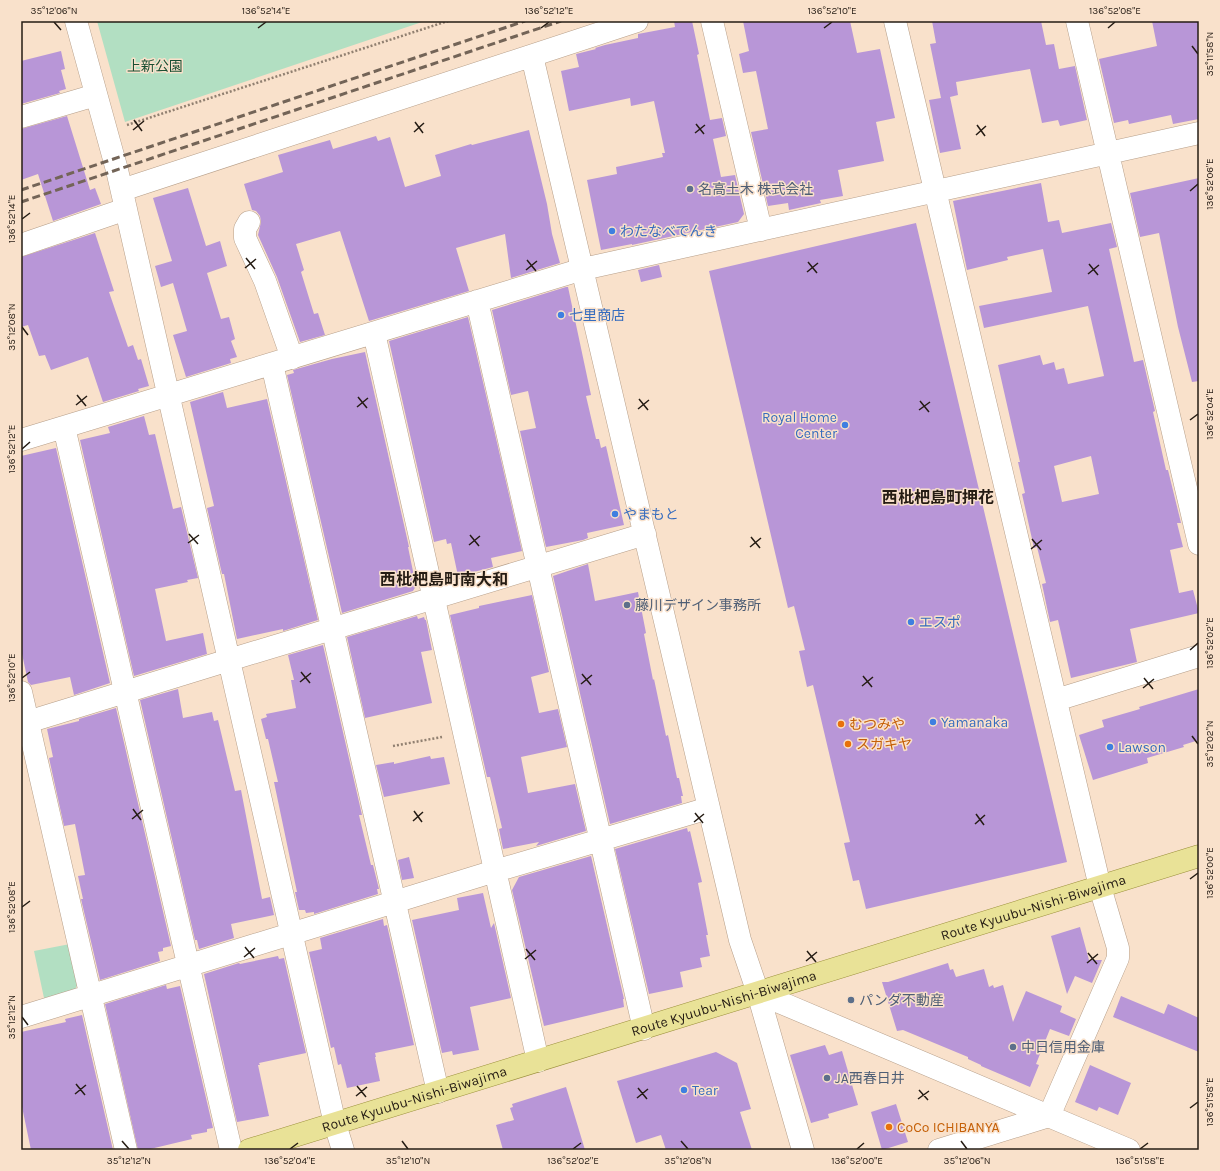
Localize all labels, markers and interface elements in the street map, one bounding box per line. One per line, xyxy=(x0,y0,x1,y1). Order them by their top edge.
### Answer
text: 35°12'06"N xyxy=(31,5,77,17)
text: 136°52'14"E xyxy=(242,5,290,17)
text: 136°52'12"E xyxy=(525,5,573,17)
text: 136°52'10"E xyxy=(807,5,857,17)
text: 136°52'08"E xyxy=(1089,5,1141,17)
text: 35°11'58"N xyxy=(1204,32,1216,76)
park label: 上新公園 xyxy=(127,58,183,75)
text: 136°52'06"E xyxy=(1204,158,1216,210)
place label: 名高土木 株式会社 xyxy=(698,181,813,198)
marker: 名高土木 株式会社 xyxy=(685,184,695,194)
text: 136°52'14"E xyxy=(6,195,18,243)
place label: わたなべでんき xyxy=(620,223,717,240)
marker: わたなべでんき xyxy=(607,226,617,236)
text: 35°12'08"N xyxy=(6,303,18,351)
place label: 七里商店 xyxy=(569,307,625,324)
marker: 七里商店 xyxy=(556,310,566,320)
text: 136°52'04"E xyxy=(1204,388,1216,440)
place label: Royal Home Center xyxy=(762,409,838,442)
marker: Royal Home Center xyxy=(840,420,850,430)
text: 136°52'12"E xyxy=(6,425,18,473)
district label: 西枇杷島町押花 xyxy=(882,488,994,507)
place label: やまもと xyxy=(623,506,679,523)
marker: やまもと xyxy=(610,509,620,519)
district label: 西枇杷島町南大和 xyxy=(380,570,508,589)
place label: 藤川デザイン事務所 xyxy=(635,597,761,614)
marker: 藤川デザイン事務所 xyxy=(622,600,632,610)
place label: エスポ xyxy=(919,614,961,631)
marker: エスポ xyxy=(906,617,916,627)
text: 136°52'02"E xyxy=(1204,617,1216,669)
text: 136°52'10"E xyxy=(6,653,18,703)
place label: Yamanaka xyxy=(941,714,1008,731)
place label: むつみや xyxy=(849,716,905,733)
marker: Yamanaka xyxy=(928,717,938,727)
marker: むつみや xyxy=(836,719,846,729)
text: 35°12'02"N xyxy=(1204,720,1216,768)
place label: スガキヤ xyxy=(856,736,912,753)
marker: スガキヤ xyxy=(843,739,853,749)
place label: Lawson xyxy=(1118,739,1166,756)
marker: Lawson xyxy=(1105,742,1115,752)
text: 136°52'00"E xyxy=(1204,847,1216,899)
street label: Route Kyuubu-Nishi-Biwajima xyxy=(939,871,1128,944)
text: 136°52'08"E xyxy=(6,881,18,933)
street label: Route Kyuubu-Nishi-Biwajima xyxy=(629,966,818,1040)
place label: パンダ不動産 xyxy=(859,992,944,1009)
text: 35°12'12"N xyxy=(6,995,18,1039)
marker: パンダ不動産 xyxy=(846,995,856,1005)
place label: 中日信用金庫 xyxy=(1021,1039,1105,1056)
marker: 中日信用金庫 xyxy=(1008,1042,1018,1052)
street label: Route Kyuubu-Nishi-Biwajima xyxy=(320,1062,509,1136)
place label: JA西春日井 xyxy=(835,1070,905,1087)
marker: JA西春日井 xyxy=(822,1073,832,1083)
text: 136°51'58"E xyxy=(1204,1077,1216,1127)
place label: Tear xyxy=(692,1082,719,1099)
marker: Tear xyxy=(679,1085,689,1095)
place label: CoCo ICHIBANYA xyxy=(897,1119,1000,1136)
marker: CoCo ICHIBANYA xyxy=(884,1122,894,1132)
text: 35°12'12"N xyxy=(107,1155,151,1167)
text: 136°52'04"E xyxy=(264,1155,316,1167)
text: 35°12'10"N xyxy=(386,1155,430,1167)
text: 136°52'02"E xyxy=(547,1155,599,1167)
text: 35°12'08"N xyxy=(664,1155,712,1167)
text: 136°52'00"E xyxy=(831,1155,883,1167)
text: 35°12'06"N xyxy=(944,1155,990,1167)
text: 136°51'58"E xyxy=(1115,1155,1165,1167)

